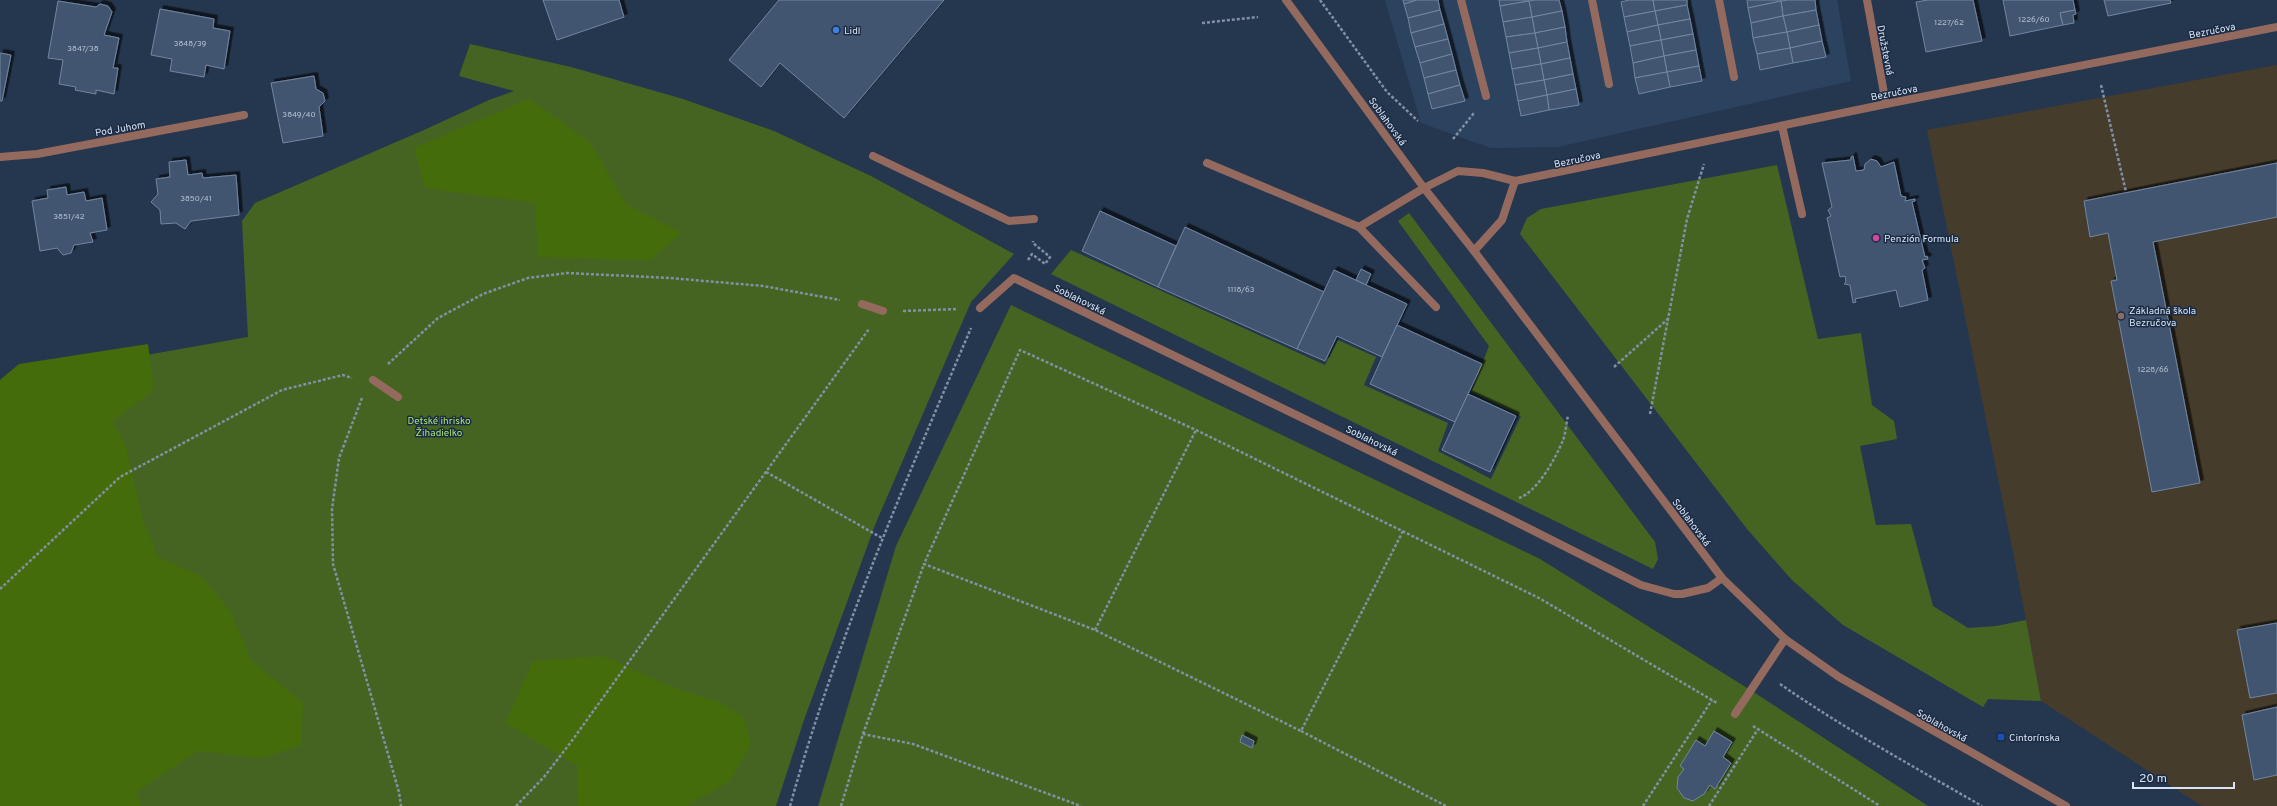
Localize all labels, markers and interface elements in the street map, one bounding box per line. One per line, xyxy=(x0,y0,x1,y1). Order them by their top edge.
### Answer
house number: 1226/60 xyxy=(2018,15,2050,25)
house number: 1227/62 xyxy=(1934,18,1964,28)
street label: Bezručova xyxy=(2188,21,2237,42)
street label: Družstevná xyxy=(1873,24,1896,77)
marker: Lidl xyxy=(831,25,841,35)
place label: Lidl xyxy=(844,25,860,38)
house number: 3848/39 xyxy=(174,39,207,49)
house number: 3847/38 xyxy=(67,44,99,54)
street label: Bezručova xyxy=(1870,83,1919,104)
street label: Soblahovská xyxy=(1365,95,1409,149)
house number: 3849/40 xyxy=(282,110,316,120)
street label: Pod Juhom xyxy=(94,119,146,140)
street label: Bezručova xyxy=(1553,149,1602,172)
house number: 3850/41 xyxy=(180,194,212,204)
house number: 3851/42 xyxy=(53,212,85,222)
marker: Penzión Formula xyxy=(1871,233,1881,243)
place label: Penzión Formula xyxy=(1884,233,1959,246)
street label: Soblahovská xyxy=(1051,282,1108,319)
house number: 1118/63 xyxy=(1227,285,1255,295)
place label: Základná škola Bezručova xyxy=(2129,305,2196,330)
marker: Základná škola Bezručova xyxy=(2116,311,2126,321)
house number: 1228/66 xyxy=(2138,365,2169,375)
park label: Detské ihrisko Žihadielko xyxy=(407,415,471,440)
street label: Soblahovská xyxy=(1343,423,1400,460)
street label: Soblahovská xyxy=(1669,496,1713,549)
street label: Soblahovská xyxy=(1913,707,1969,746)
marker: Cintorínska xyxy=(1996,732,2006,742)
place label: Cintorínska xyxy=(2009,732,2060,745)
scale bar xyxy=(2133,764,2234,790)
text: 20 m xyxy=(2139,771,2167,787)

